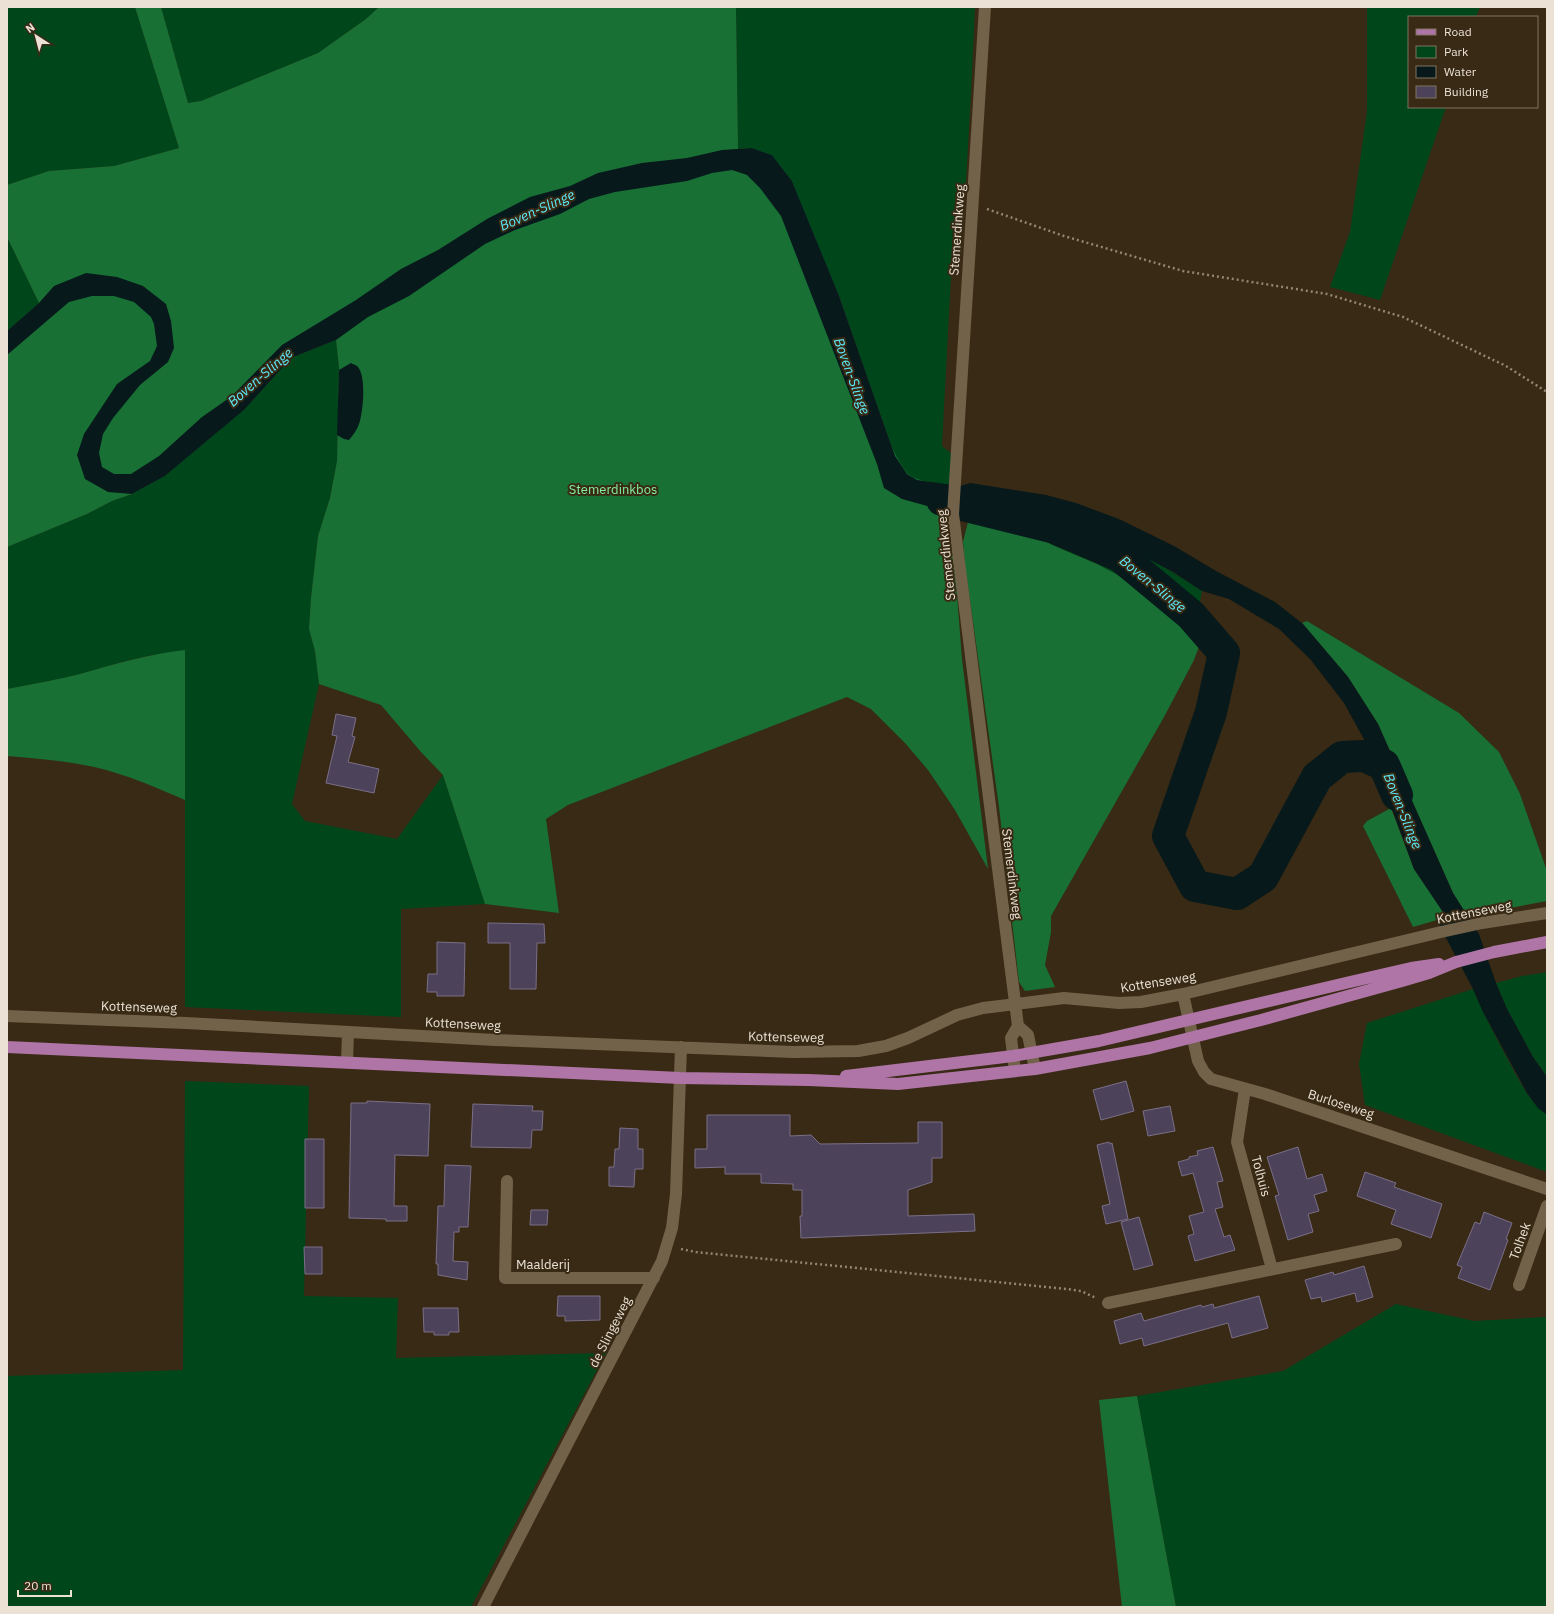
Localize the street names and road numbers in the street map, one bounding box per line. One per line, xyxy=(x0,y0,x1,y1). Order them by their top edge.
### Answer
street label: Stemerdinkweg xyxy=(945,184,969,276)
street label: Stemerdinkweg xyxy=(933,509,959,601)
street label: Stemerdinkweg xyxy=(998,828,1026,920)
street label: Kottenseweg xyxy=(1435,896,1513,928)
street label: Kottenseweg xyxy=(1119,968,1197,996)
street label: Kottenseweg xyxy=(101,997,177,1017)
street label: Kottenseweg xyxy=(425,1014,502,1034)
street label: Kottenseweg xyxy=(748,1028,824,1046)
street label: Burloseweg xyxy=(1306,1085,1376,1123)
street label: Tolhuis xyxy=(1247,1154,1275,1198)
street label: Tolhek xyxy=(1505,1220,1535,1262)
street label: Maalderij xyxy=(516,1256,570,1273)
street label: de Slingeweg xyxy=(585,1294,635,1370)

